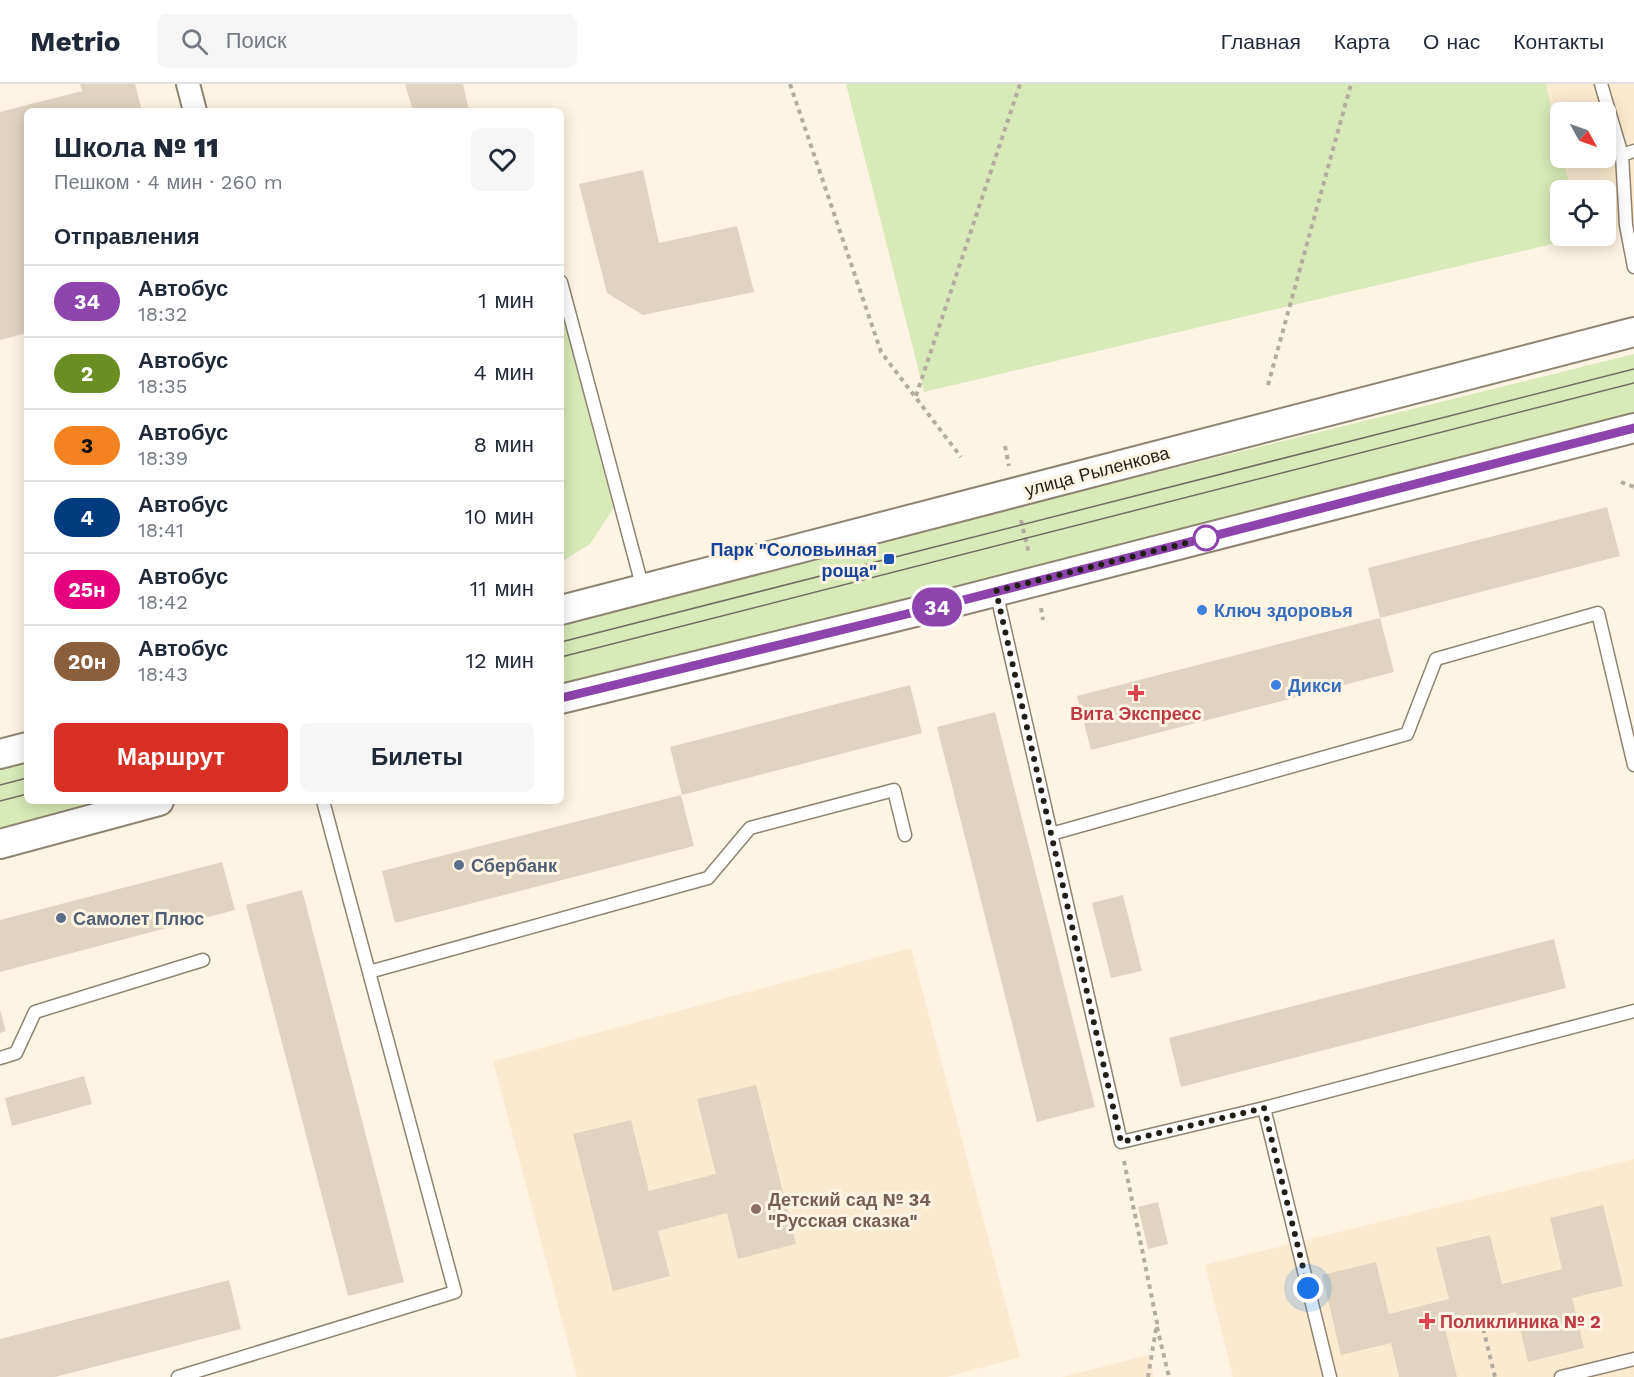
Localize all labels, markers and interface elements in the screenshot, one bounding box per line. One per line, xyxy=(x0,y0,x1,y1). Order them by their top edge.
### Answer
search box xyxy=(157,14,577,68)
text: Metrio xyxy=(30,25,121,58)
icon: search xyxy=(178,25,211,58)
text: Поиск xyxy=(226,28,287,53)
text: Главная xyxy=(1221,29,1301,54)
text: Карта xyxy=(1334,29,1390,54)
text: О нас xyxy=(1423,29,1480,54)
text: Контакты xyxy=(1513,29,1604,54)
north arrow xyxy=(1550,102,1616,168)
map controls xyxy=(1550,102,1616,246)
button: heart xyxy=(471,128,534,191)
text: Школа № 11 xyxy=(54,131,219,164)
text: Пешком · 4 мин · 260 m xyxy=(54,170,283,194)
button: locate xyxy=(1550,180,1616,246)
text: Отправления xyxy=(54,224,200,249)
text: Автобус xyxy=(138,276,228,301)
text: 1 мин xyxy=(478,288,534,313)
text: 34 xyxy=(74,289,100,314)
text: 18:32 xyxy=(138,302,187,326)
text: Автобус xyxy=(138,348,228,373)
text: 4 мин xyxy=(473,360,534,385)
text: 2 xyxy=(81,361,93,386)
text: 18:35 xyxy=(138,374,187,398)
text: Автобус xyxy=(138,420,228,445)
text: 8 мин xyxy=(473,432,534,457)
text: 3 xyxy=(81,433,93,458)
street label: улица Рыленкова xyxy=(1023,441,1172,500)
text: 18:39 xyxy=(138,446,188,470)
text: Автобус xyxy=(138,492,228,517)
text: 10 мин xyxy=(465,504,534,529)
text: 4 xyxy=(80,505,94,530)
text: 18:41 xyxy=(138,518,184,542)
unlabelled marker xyxy=(1193,525,1219,551)
place label: Парк "Соловьиная роща" xyxy=(711,539,877,581)
marker: Парк "Соловьиная роща" xyxy=(882,552,896,566)
text: Автобус xyxy=(138,564,228,589)
text: 11 мин xyxy=(470,576,534,601)
text: 25н xyxy=(68,577,106,602)
line badge: 34 xyxy=(910,588,964,626)
text: 18:42 xyxy=(138,590,188,614)
text: 34 xyxy=(924,595,950,620)
place label: Ключ здоровья xyxy=(1214,600,1353,621)
marker: Ключ здоровья xyxy=(1195,603,1209,617)
text: Автобус xyxy=(138,636,228,661)
text: 12 мин xyxy=(466,648,534,673)
text: 20н xyxy=(68,649,106,674)
text: 18:43 xyxy=(138,662,188,686)
place label: Дикси xyxy=(1288,675,1342,696)
marker: Дикси xyxy=(1269,678,1283,692)
marker: Вита Экспресс xyxy=(1129,686,1143,700)
place label: Вита Экспресс xyxy=(1070,703,1202,724)
button: Маршрут xyxy=(54,723,288,792)
button: Билеты xyxy=(300,723,534,792)
place label: Сбербанк xyxy=(471,855,558,876)
marker: Сбербанк xyxy=(452,858,466,872)
place label: Самолет Плюс xyxy=(73,908,204,929)
marker: Самолет Плюс xyxy=(54,911,68,925)
place label: Детский сад № 34 "Русская сказка" xyxy=(768,1189,931,1231)
marker: Детский сад № 34 "Русская сказка" xyxy=(749,1202,763,1216)
your location xyxy=(1293,1273,1323,1303)
place label: Поликлиника № 2 xyxy=(1440,1311,1601,1332)
marker: Поликлиника № 2 xyxy=(1418,1312,1436,1330)

